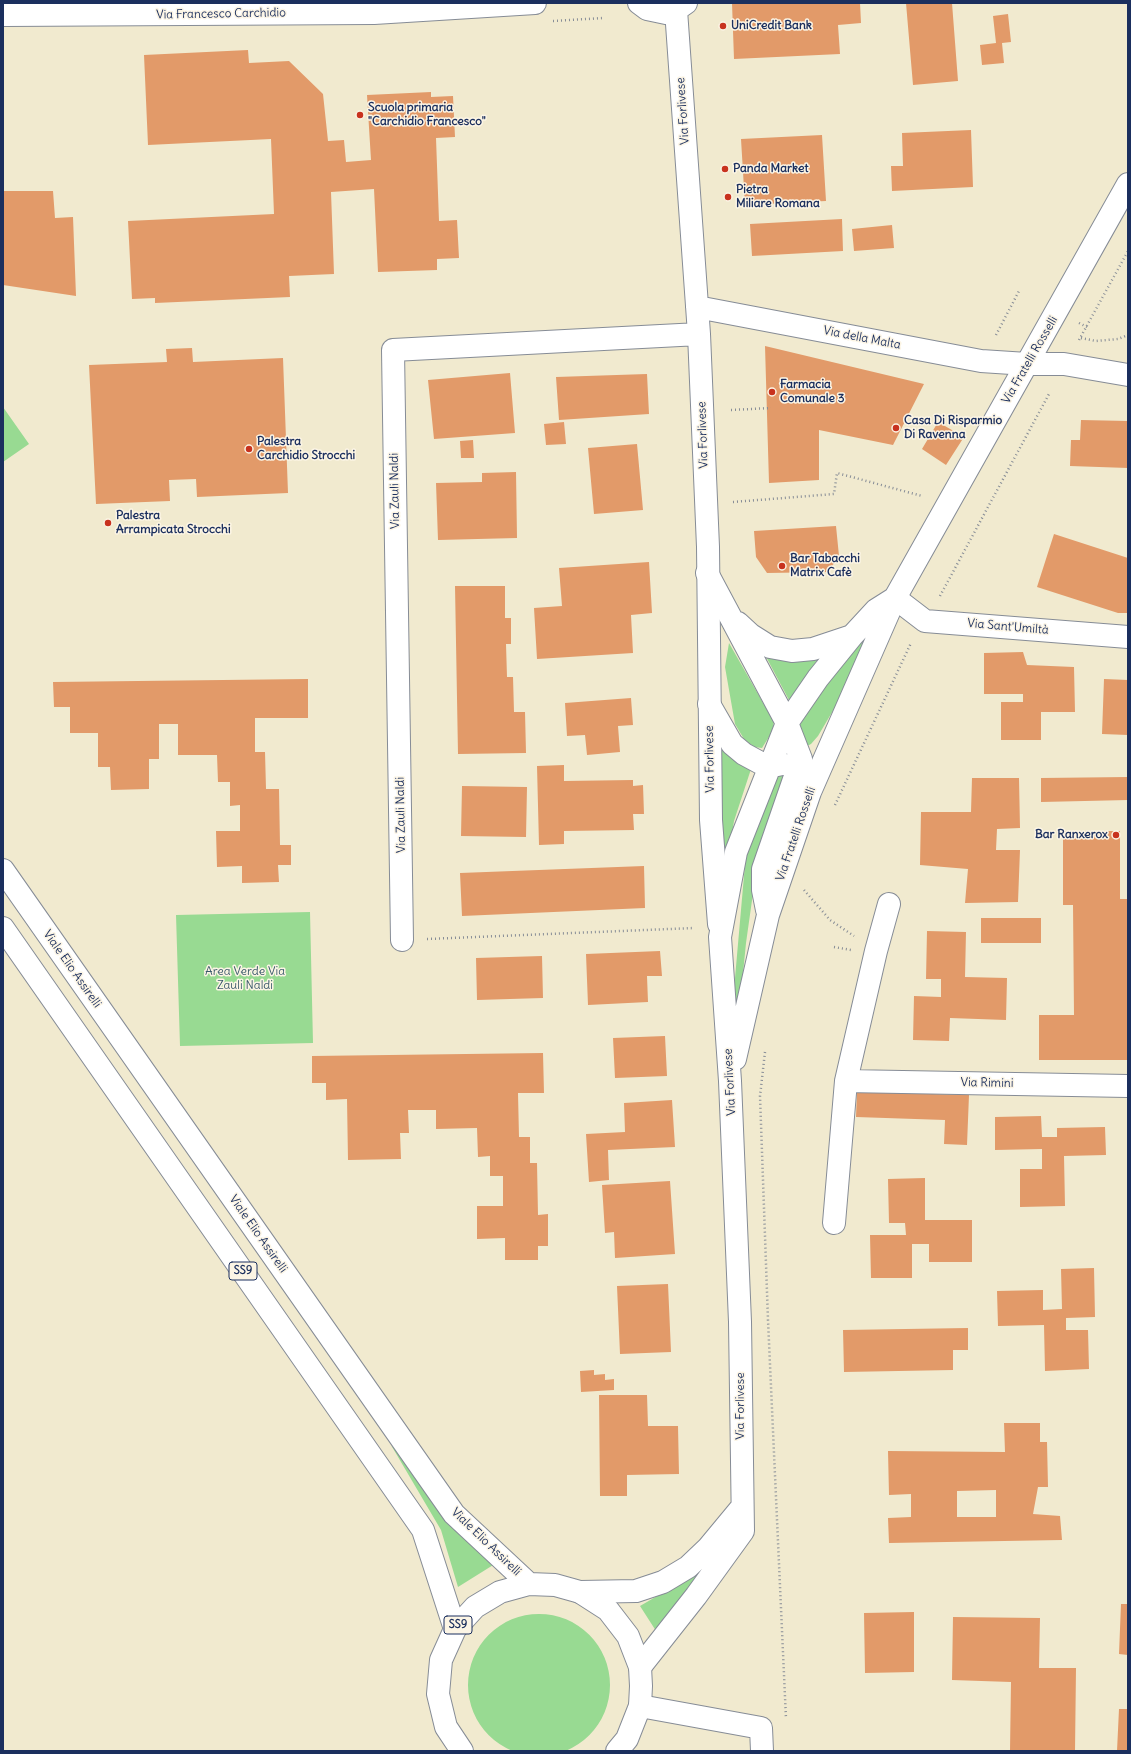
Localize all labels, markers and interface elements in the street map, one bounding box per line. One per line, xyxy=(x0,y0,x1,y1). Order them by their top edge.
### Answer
street label: Via Francesco Carchidio xyxy=(156,6,286,22)
place label: UniCredit Bank xyxy=(731,19,812,33)
marker: UniCredit Bank xyxy=(718,21,728,31)
street label: Via Forlivese xyxy=(673,77,693,145)
place label: Scuola primaria "Carchidio Francesco" xyxy=(368,101,486,129)
marker: Scuola primaria "Carchidio Francesco" xyxy=(355,110,365,120)
place label: Panda Market xyxy=(733,162,808,176)
marker: Panda Market xyxy=(720,164,730,174)
place label: Pietra Miliare Romana xyxy=(736,183,820,211)
marker: Pietra Miliare Romana xyxy=(723,192,733,202)
street label: Via Fratelli Rosselli xyxy=(999,314,1061,406)
street label: Via della Malta xyxy=(822,323,902,353)
place label: Farmacia Comunale 3 xyxy=(780,378,845,406)
marker: Farmacia Comunale 3 xyxy=(767,387,777,397)
street label: Via Forlivese xyxy=(695,401,711,469)
place label: Casa Di Risparmio Di Ravenna xyxy=(904,414,1002,442)
marker: Casa Di Risparmio Di Ravenna xyxy=(891,423,901,433)
place label: Palestra Carchidio Strocchi xyxy=(257,435,355,463)
marker: Palestra Carchidio Strocchi xyxy=(244,444,254,454)
street label: Via Zauli Naldi xyxy=(387,453,403,529)
place label: Palestra Arrampicata Strocchi xyxy=(116,509,231,537)
marker: Palestra Arrampicata Strocchi xyxy=(103,518,113,528)
place label: Bar Tabacchi Matrix Cafè xyxy=(790,552,860,580)
marker: Bar Tabacchi Matrix Cafè xyxy=(777,561,787,571)
street label: Via Sant'Umiltà xyxy=(967,616,1049,638)
street label: Via Forlivese xyxy=(702,725,718,793)
street label: Via Zauli Naldi xyxy=(393,777,409,853)
street label: Via Fratelli Rosselli xyxy=(773,785,819,883)
place label: Bar Ranxerox xyxy=(1035,828,1108,842)
marker: Bar Ranxerox xyxy=(1111,830,1121,840)
street label: Viale Elio Assirelli xyxy=(40,927,104,1011)
park label: Area Verde Via Zauli Naldi xyxy=(205,965,285,993)
street label: Via Forlivese xyxy=(721,1048,739,1116)
street label: Via Rimini xyxy=(960,1075,1014,1091)
street label: Viale Elio Assirelli xyxy=(226,1192,290,1276)
road number: SS9 xyxy=(229,1262,257,1280)
street label: Via Forlivese xyxy=(734,1372,748,1440)
street label: Viale Elio Assirelli xyxy=(448,1505,524,1579)
road number: SS9 xyxy=(444,1616,472,1634)

